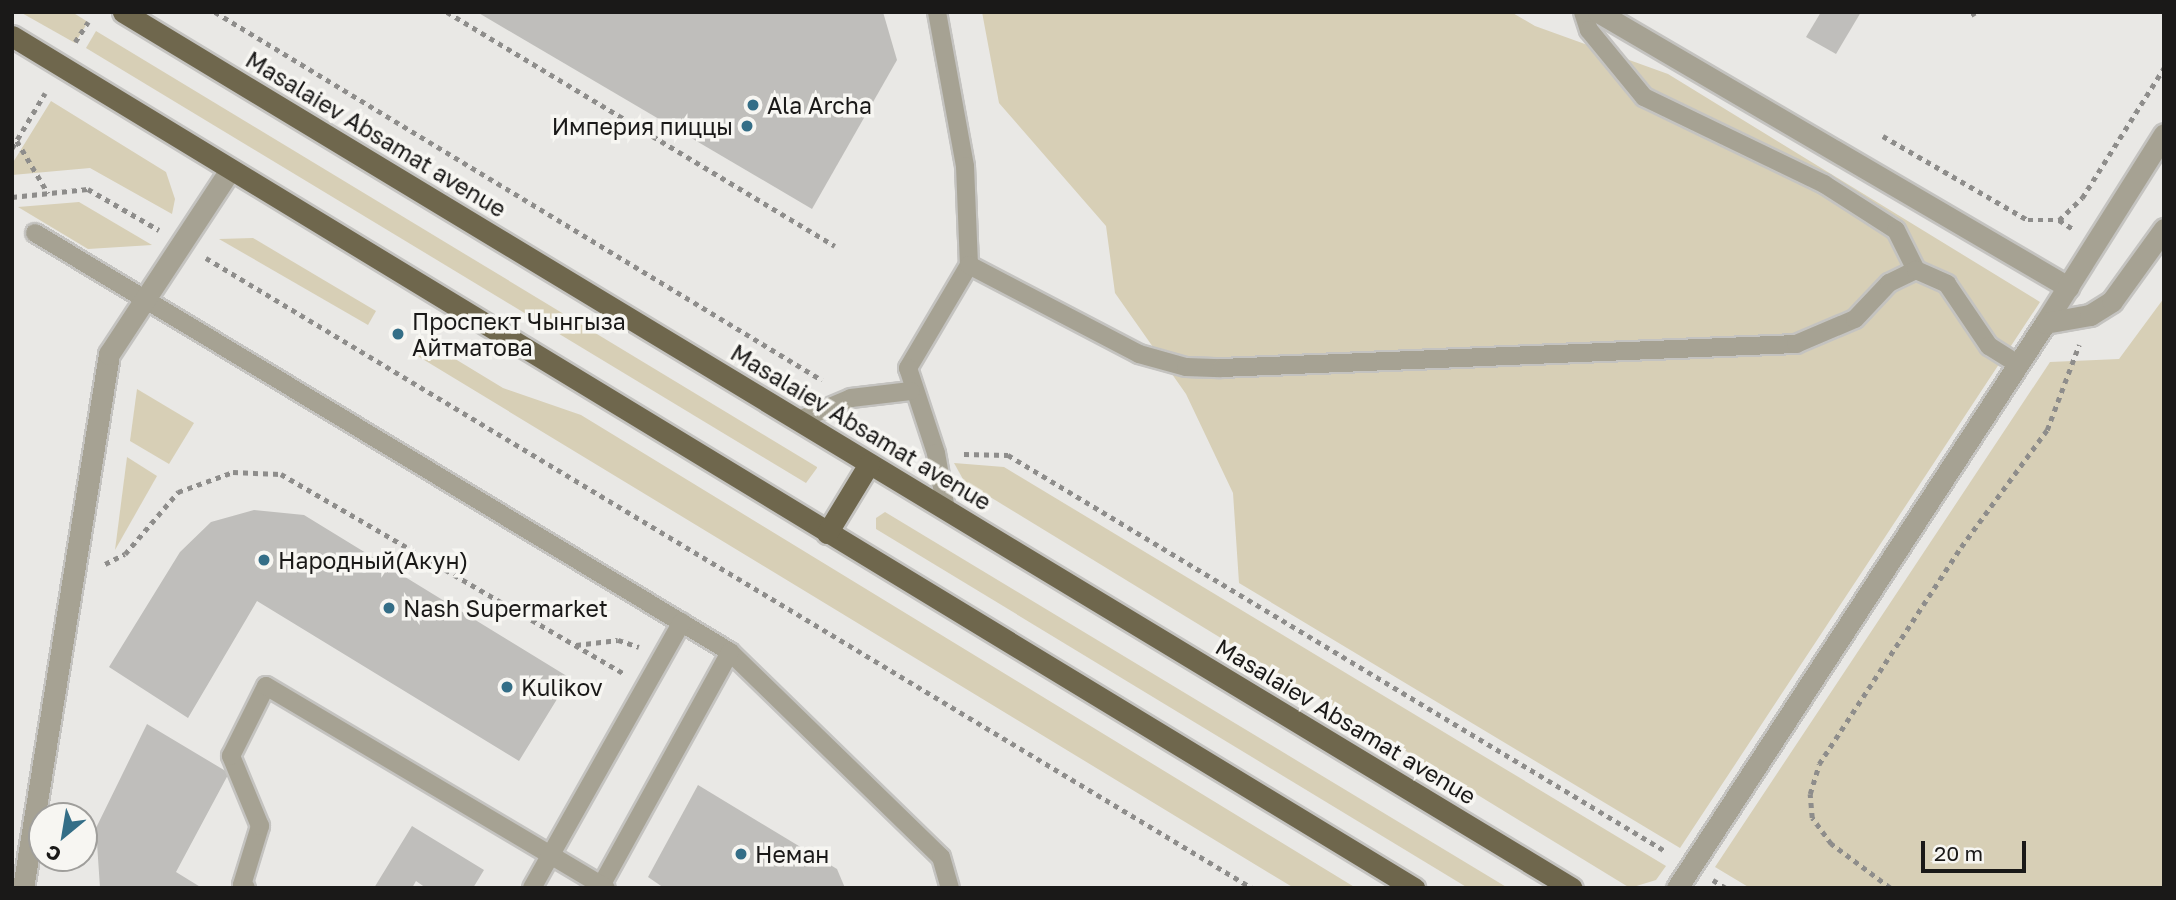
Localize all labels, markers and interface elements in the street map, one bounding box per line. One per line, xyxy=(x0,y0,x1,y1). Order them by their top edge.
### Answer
street label: Masalaiev Absamat avenue xyxy=(241,45,511,223)
place label: Ala Archa xyxy=(767,91,872,119)
marker: Ala Archa xyxy=(745,97,761,113)
place label: Империя пиццы xyxy=(552,112,733,140)
marker: Империя пиццы xyxy=(739,118,755,134)
place label: Проспект Чынгыза Айтматова xyxy=(412,307,626,361)
marker: Проспект Чынгыза Айтматова xyxy=(390,326,406,342)
street label: Masalaiev Absamat avenue xyxy=(726,338,996,516)
place label: Народный(Акун) xyxy=(278,546,468,574)
marker: Народный(Акун) xyxy=(256,552,272,568)
place label: Nash Supermarket xyxy=(403,594,608,622)
marker: Nash Supermarket xyxy=(381,600,397,616)
street label: Masalaiev Absamat avenue xyxy=(1211,632,1481,810)
place label: Kulikov xyxy=(521,673,603,701)
marker: Kulikov xyxy=(499,679,515,695)
north arrow xyxy=(28,802,98,872)
scale bar xyxy=(1924,827,2029,871)
place label: Неман xyxy=(755,840,829,868)
text: 20 m xyxy=(1934,840,1983,866)
text: С xyxy=(42,841,65,867)
marker: Неман xyxy=(733,846,749,862)

